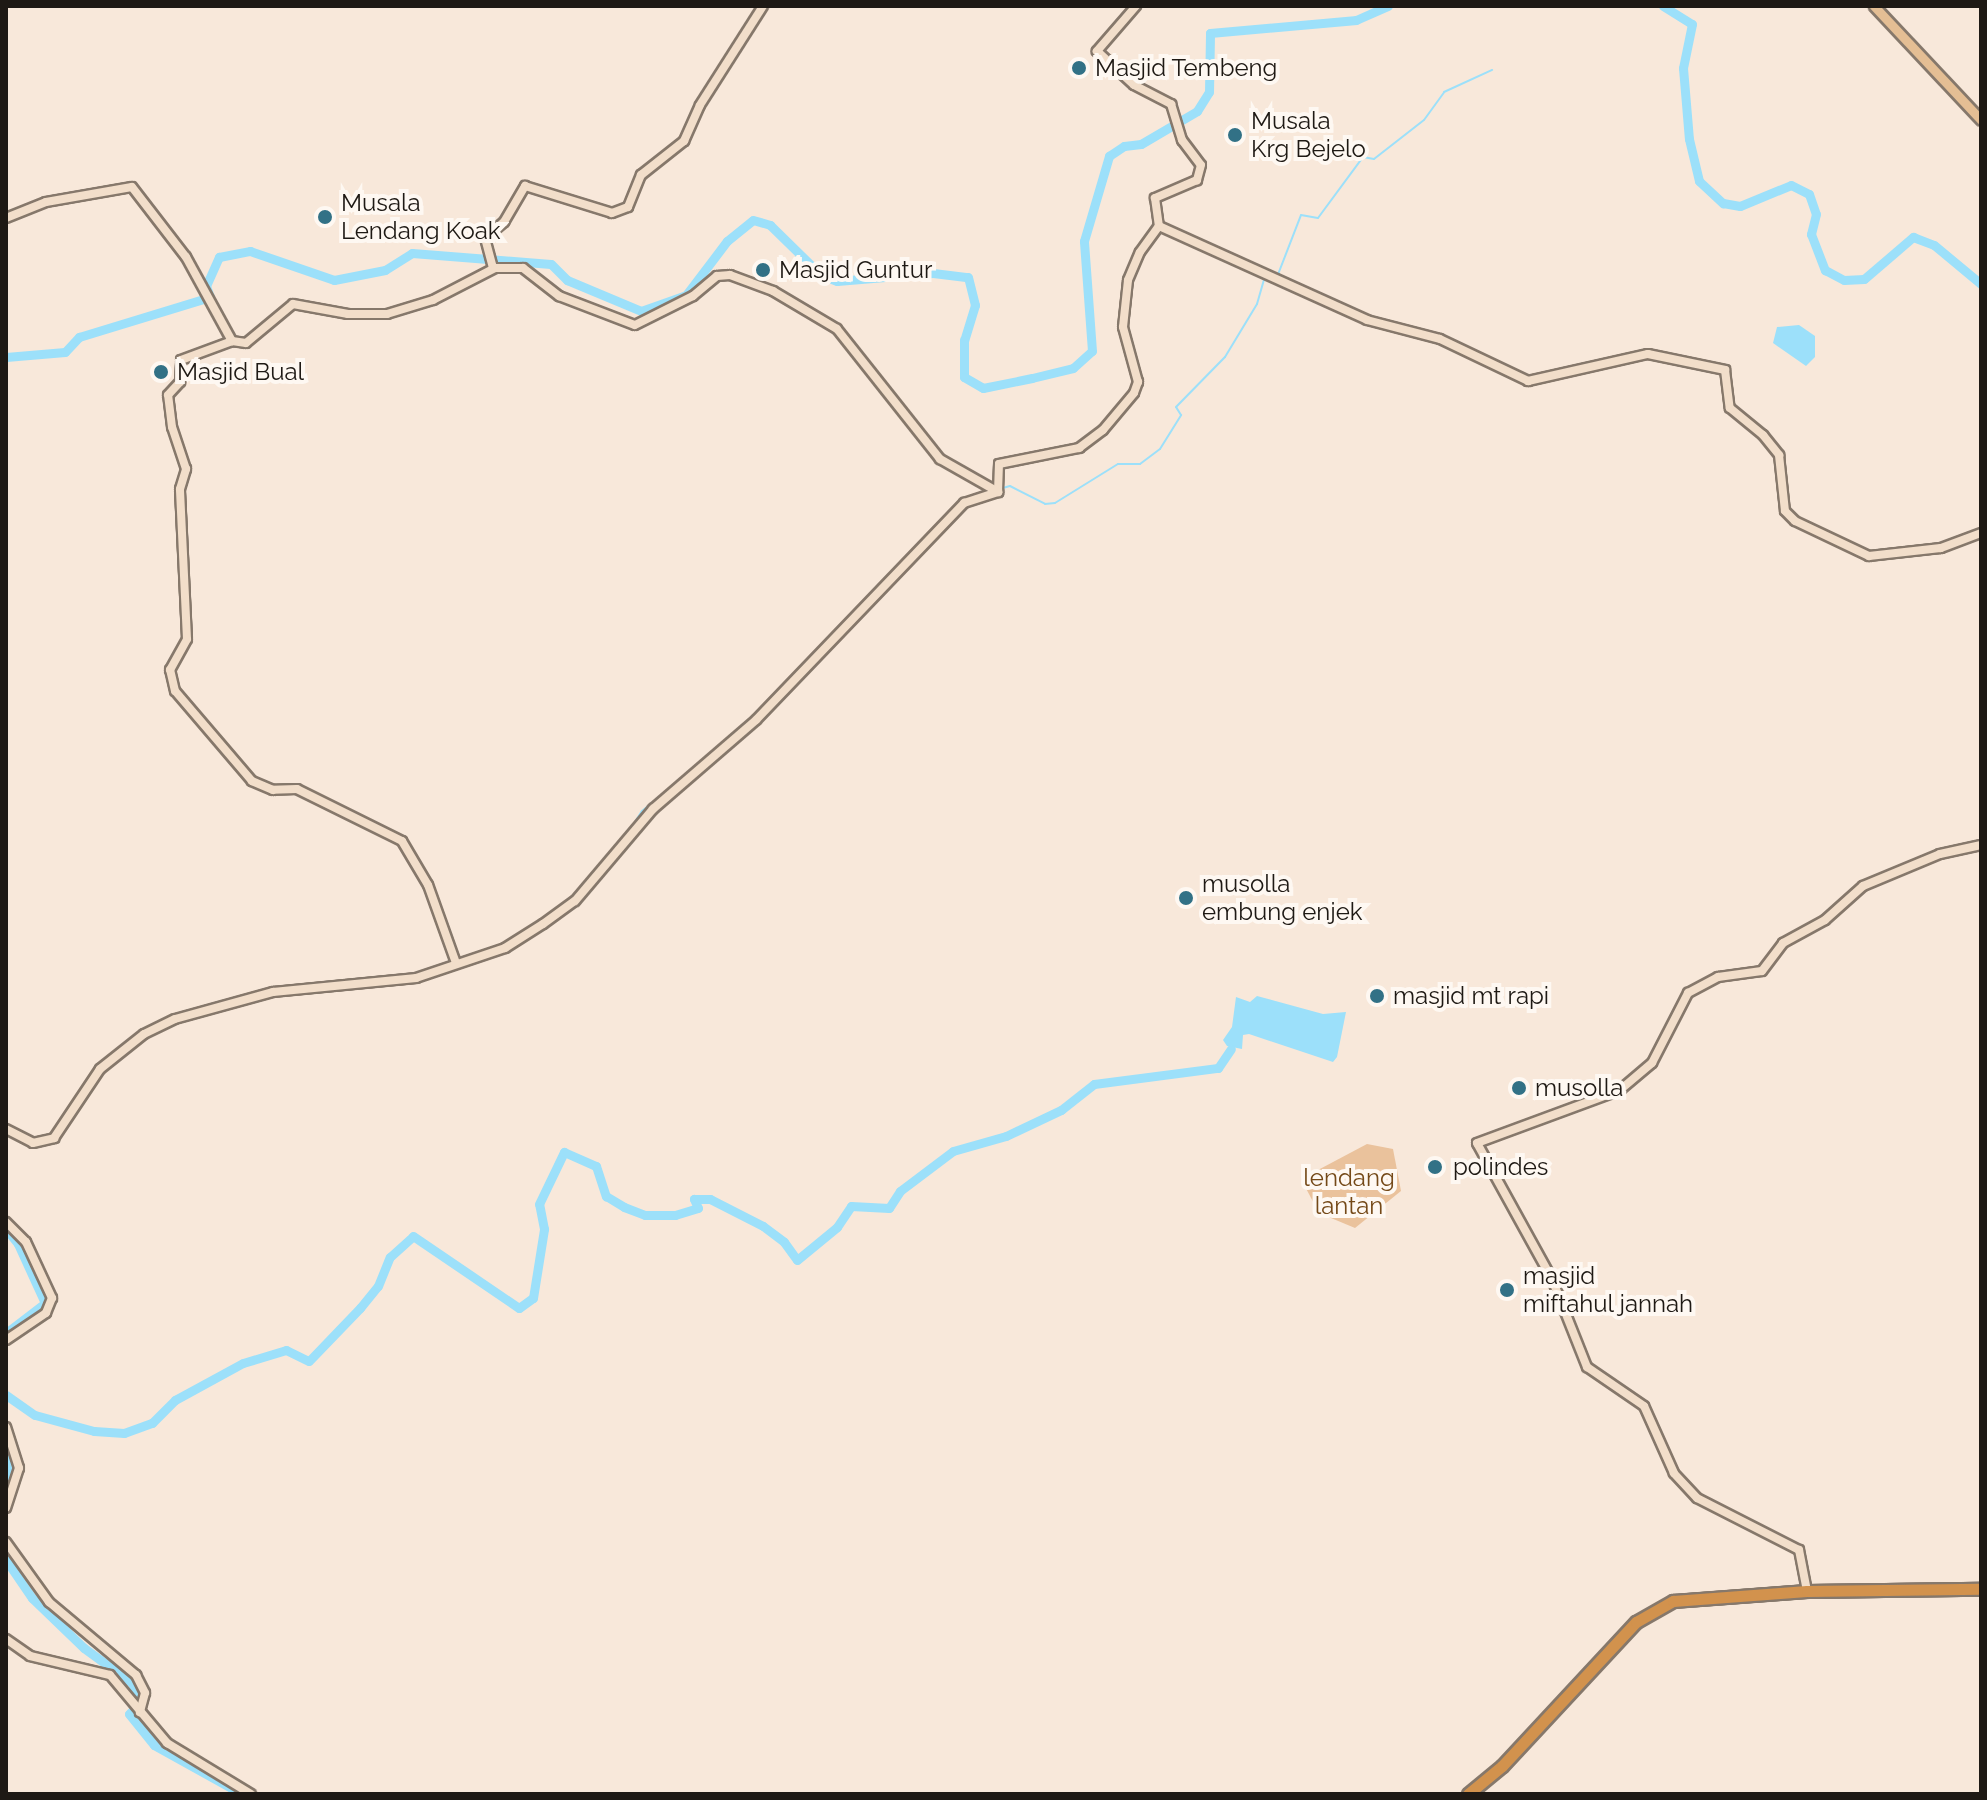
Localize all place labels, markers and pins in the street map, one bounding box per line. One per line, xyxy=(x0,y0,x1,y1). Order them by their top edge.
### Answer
place label: Masjid Tembeng xyxy=(1095,54,1278,82)
marker: Masjid Tembeng xyxy=(1070,59,1088,77)
place label: Musala Krg Bejelo xyxy=(1251,107,1366,163)
marker: Musala Krg Bejelo xyxy=(1226,126,1244,144)
place label: Musala Lendang Koak xyxy=(341,189,501,245)
marker: Musala Lendang Koak xyxy=(316,208,334,226)
place label: Masjid Guntur xyxy=(779,256,932,284)
marker: Masjid Guntur xyxy=(754,261,772,279)
place label: Masjid Bual xyxy=(177,358,304,386)
marker: Masjid Bual xyxy=(152,363,170,381)
place label: musolla embung enjek xyxy=(1202,870,1362,926)
marker: musolla embung enjek xyxy=(1177,889,1195,907)
place label: masjid mt rapi xyxy=(1393,982,1549,1010)
marker: masjid mt rapi xyxy=(1368,987,1386,1005)
place label: musolla xyxy=(1535,1074,1623,1102)
marker: musolla xyxy=(1510,1079,1528,1097)
place label: polindes xyxy=(1453,1153,1548,1181)
marker: polindes xyxy=(1424,1156,1446,1178)
place label: masjid miftahul jannah xyxy=(1523,1262,1694,1318)
marker: masjid miftahul jannah xyxy=(1498,1281,1516,1299)

